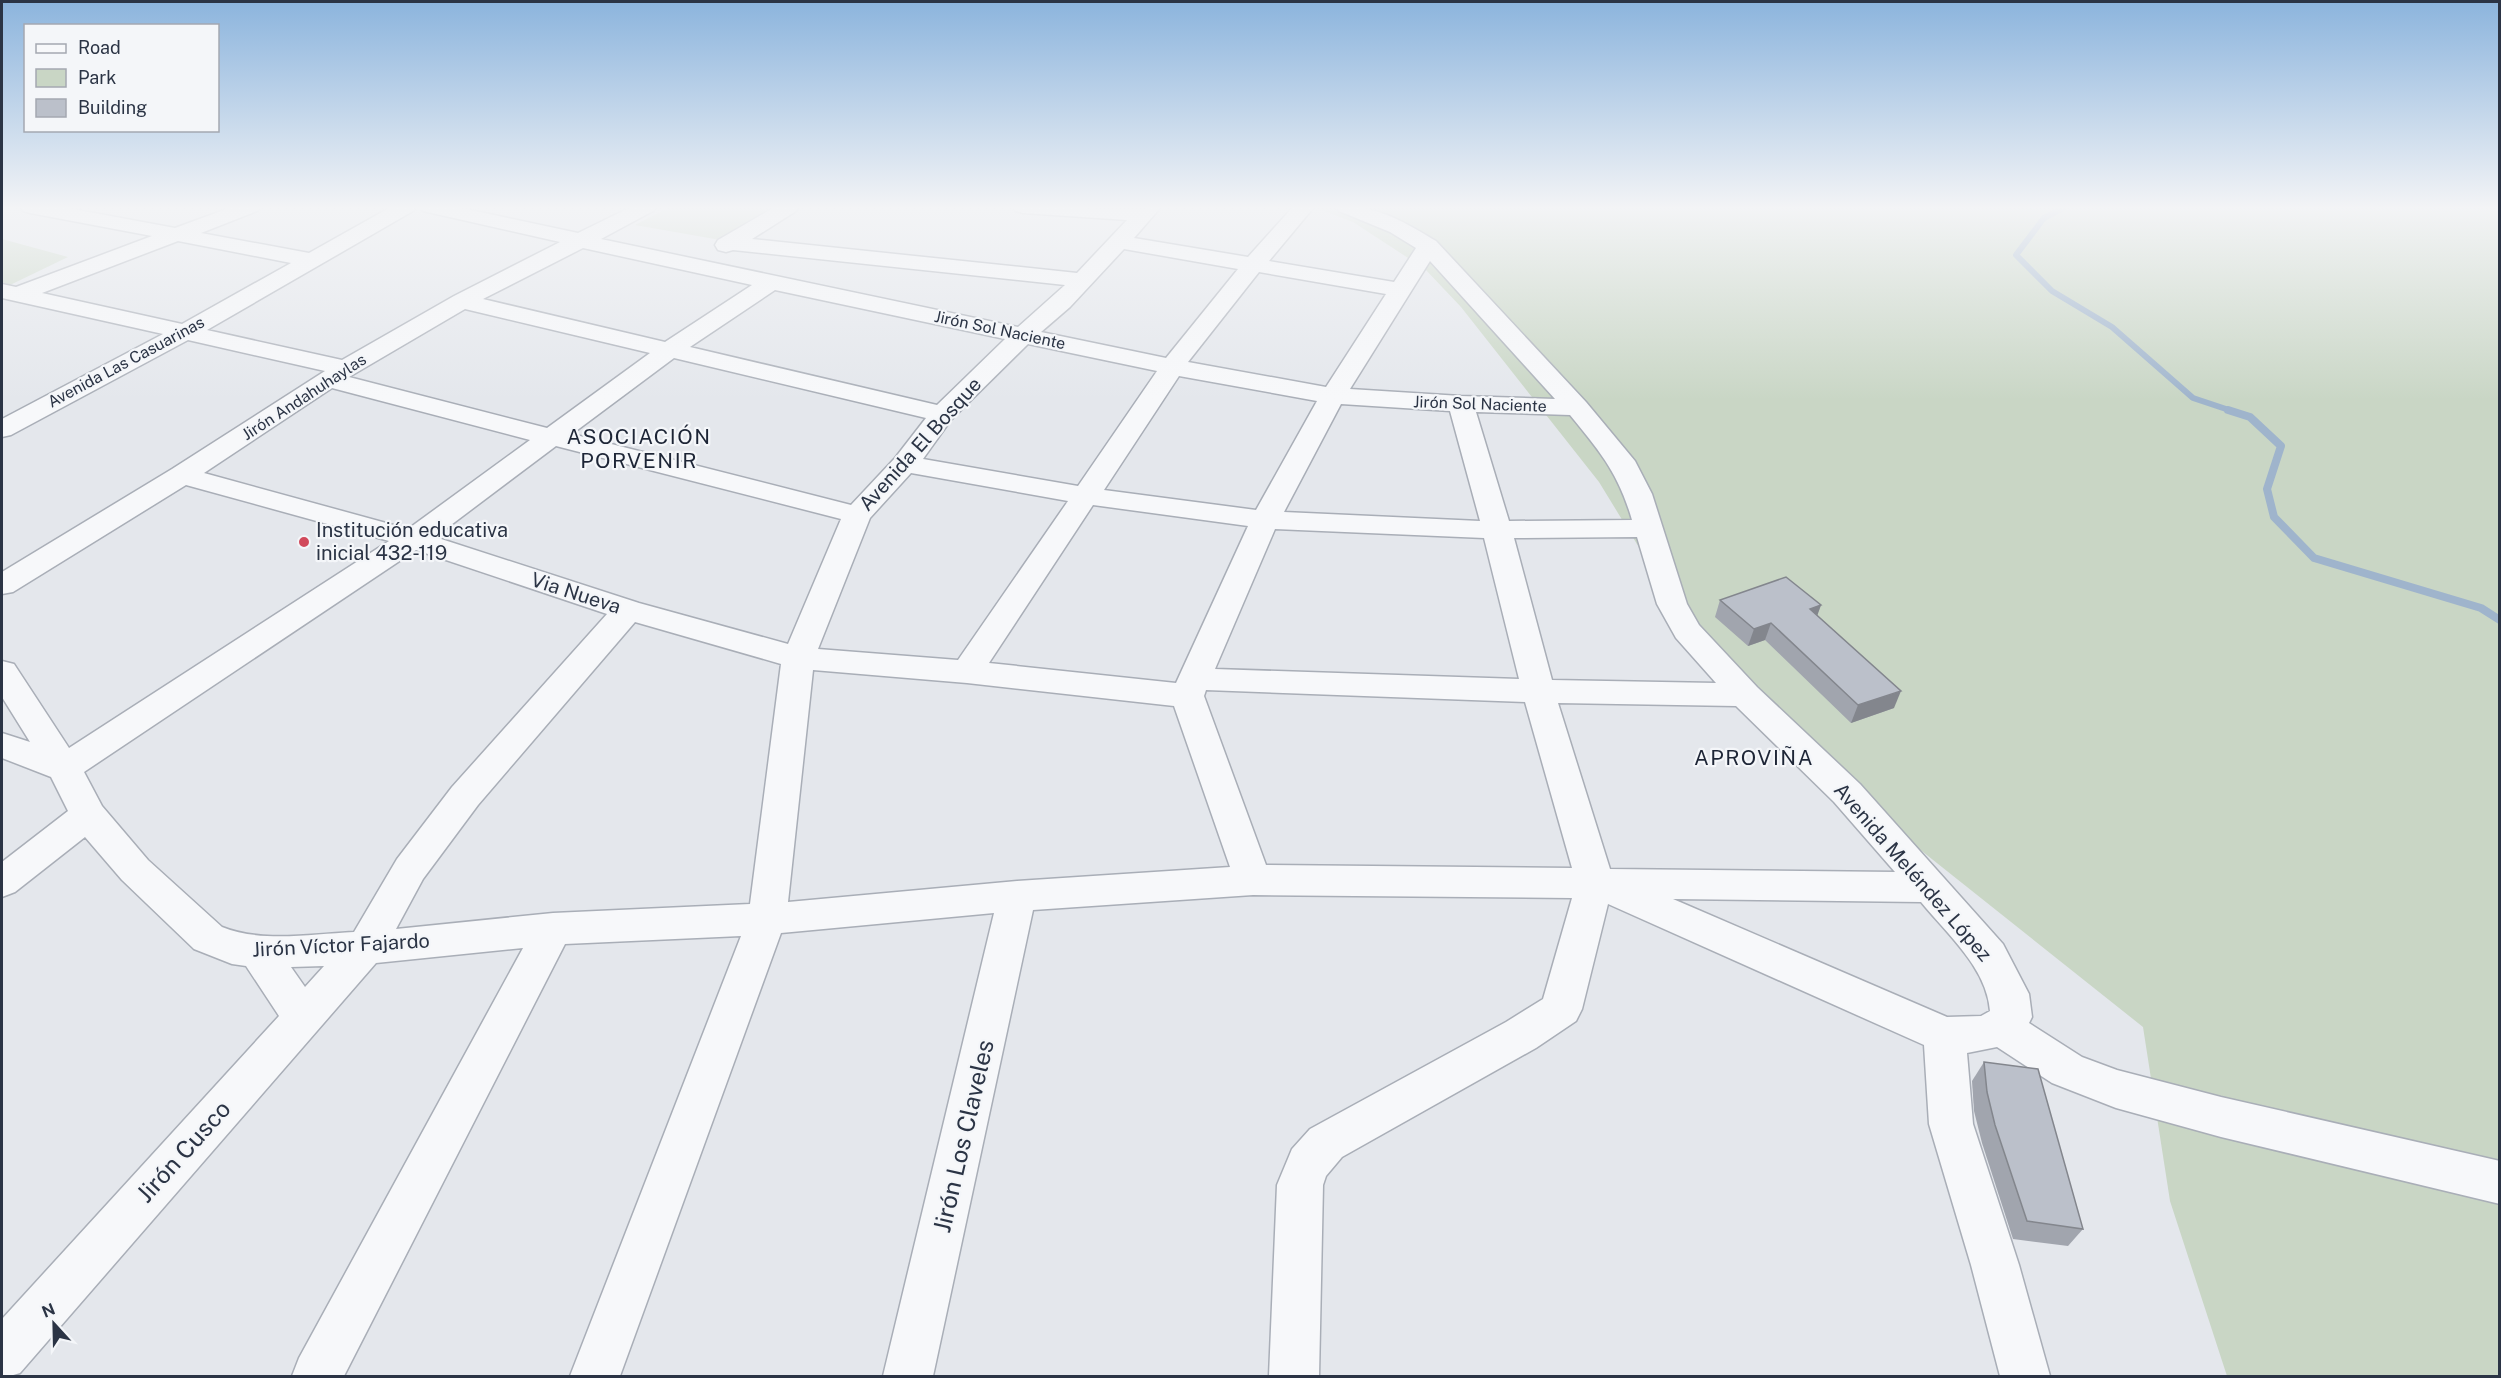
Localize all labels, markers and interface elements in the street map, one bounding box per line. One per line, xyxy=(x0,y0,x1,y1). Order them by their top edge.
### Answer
legend xyxy=(24,24,219,132)
text: Road xyxy=(78,37,121,58)
text: Park xyxy=(78,67,116,88)
text: Building xyxy=(78,97,147,118)
street label: Jirón Sol Naciente xyxy=(933,307,1067,353)
street label: Avenida Las Casuarinas xyxy=(44,313,208,411)
street label: Jirón Andahuhaylas xyxy=(238,350,370,444)
street label: Avenida El Bosque xyxy=(854,372,986,516)
street label: Jirón Sol Naciente xyxy=(1413,392,1547,416)
district label: ASOCIACIÓN PORVENIR xyxy=(567,424,711,473)
place label: Institución educativa inicial 432-119 xyxy=(316,518,508,565)
marker: Institución educativa inicial 432-119 xyxy=(297,535,311,549)
street label: Via Nueva xyxy=(528,567,624,619)
district label: APROVIÑA xyxy=(1694,745,1814,770)
street label: Avenida Meléndez López xyxy=(1829,778,1997,966)
street label: Jirón Víctor Fajardo xyxy=(252,928,430,962)
street label: Jirón Los Claveles xyxy=(927,1037,999,1235)
street label: Jirón Cusco xyxy=(130,1094,236,1208)
north arrow xyxy=(24,1294,84,1354)
text: N xyxy=(39,1299,58,1322)

